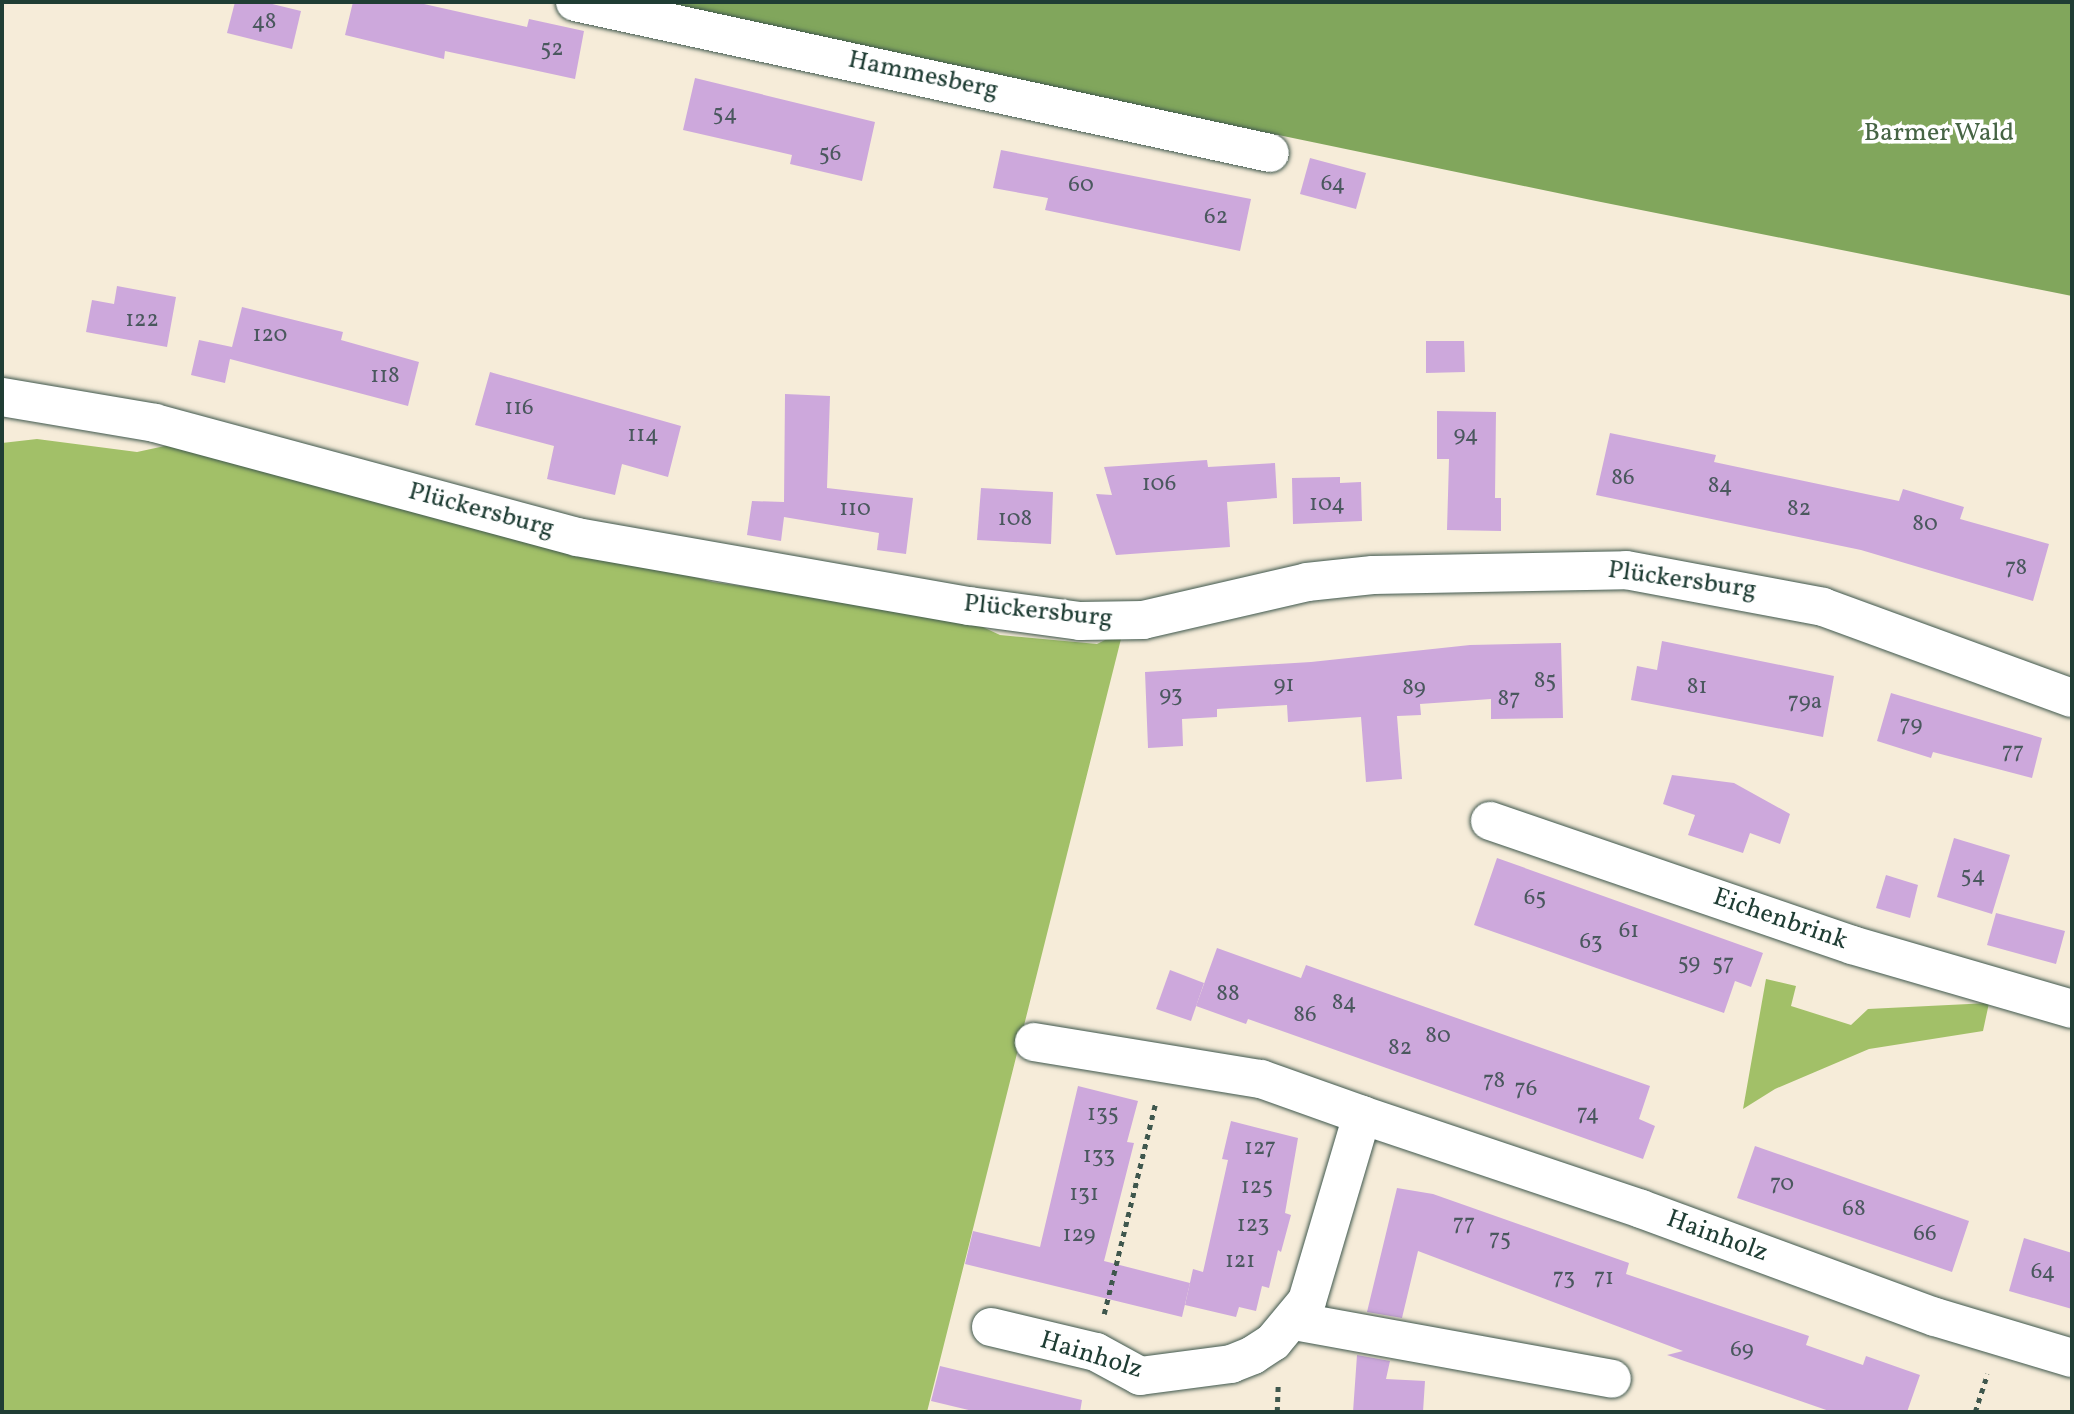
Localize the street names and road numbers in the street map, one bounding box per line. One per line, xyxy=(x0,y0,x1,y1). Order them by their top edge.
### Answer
street label: Hammesberg xyxy=(845,45,1001,107)
street label: Plückersburg xyxy=(405,477,557,545)
street label: Plückersburg xyxy=(1606,555,1758,607)
street label: Plückersburg xyxy=(962,589,1114,635)
street label: Eichenbrink xyxy=(1709,882,1851,958)
street label: Hainholz xyxy=(1662,1204,1772,1270)
street label: Hainholz xyxy=(1036,1326,1146,1386)

